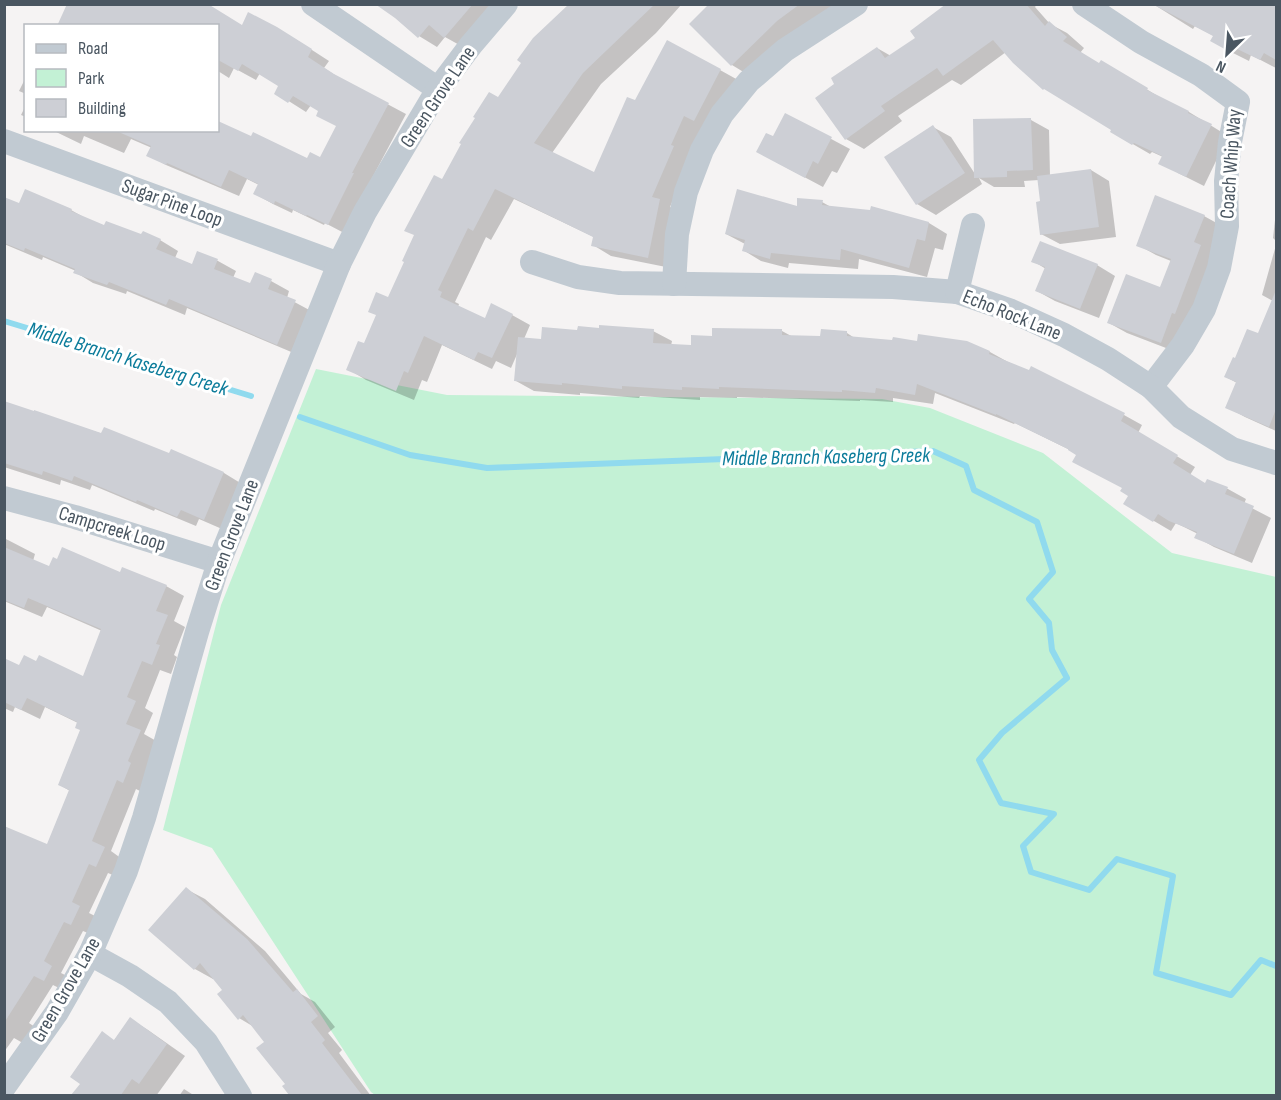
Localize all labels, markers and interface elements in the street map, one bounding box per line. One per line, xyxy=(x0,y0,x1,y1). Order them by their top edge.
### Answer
legend xyxy=(24,24,219,132)
north arrow xyxy=(1197,24,1257,84)
text: Road xyxy=(78,38,108,59)
street label: Green Grove Lane xyxy=(395,42,481,152)
text: N xyxy=(1213,56,1229,77)
text: Park xyxy=(78,68,104,89)
text: Building xyxy=(78,98,126,119)
street label: Coach Whip Way xyxy=(1215,108,1247,220)
street label: Sugar Pine Loop xyxy=(118,174,226,232)
street label: Echo Rock Lane xyxy=(959,284,1065,346)
water label: Middle Branch Kaseberg Creek xyxy=(25,317,232,402)
water label: Middle Branch Kaseberg Creek xyxy=(722,443,931,471)
street label: Green Grove Lane xyxy=(200,476,264,594)
street label: Campcreek Loop xyxy=(56,501,168,557)
street label: Green Grove Lane xyxy=(26,933,106,1047)

